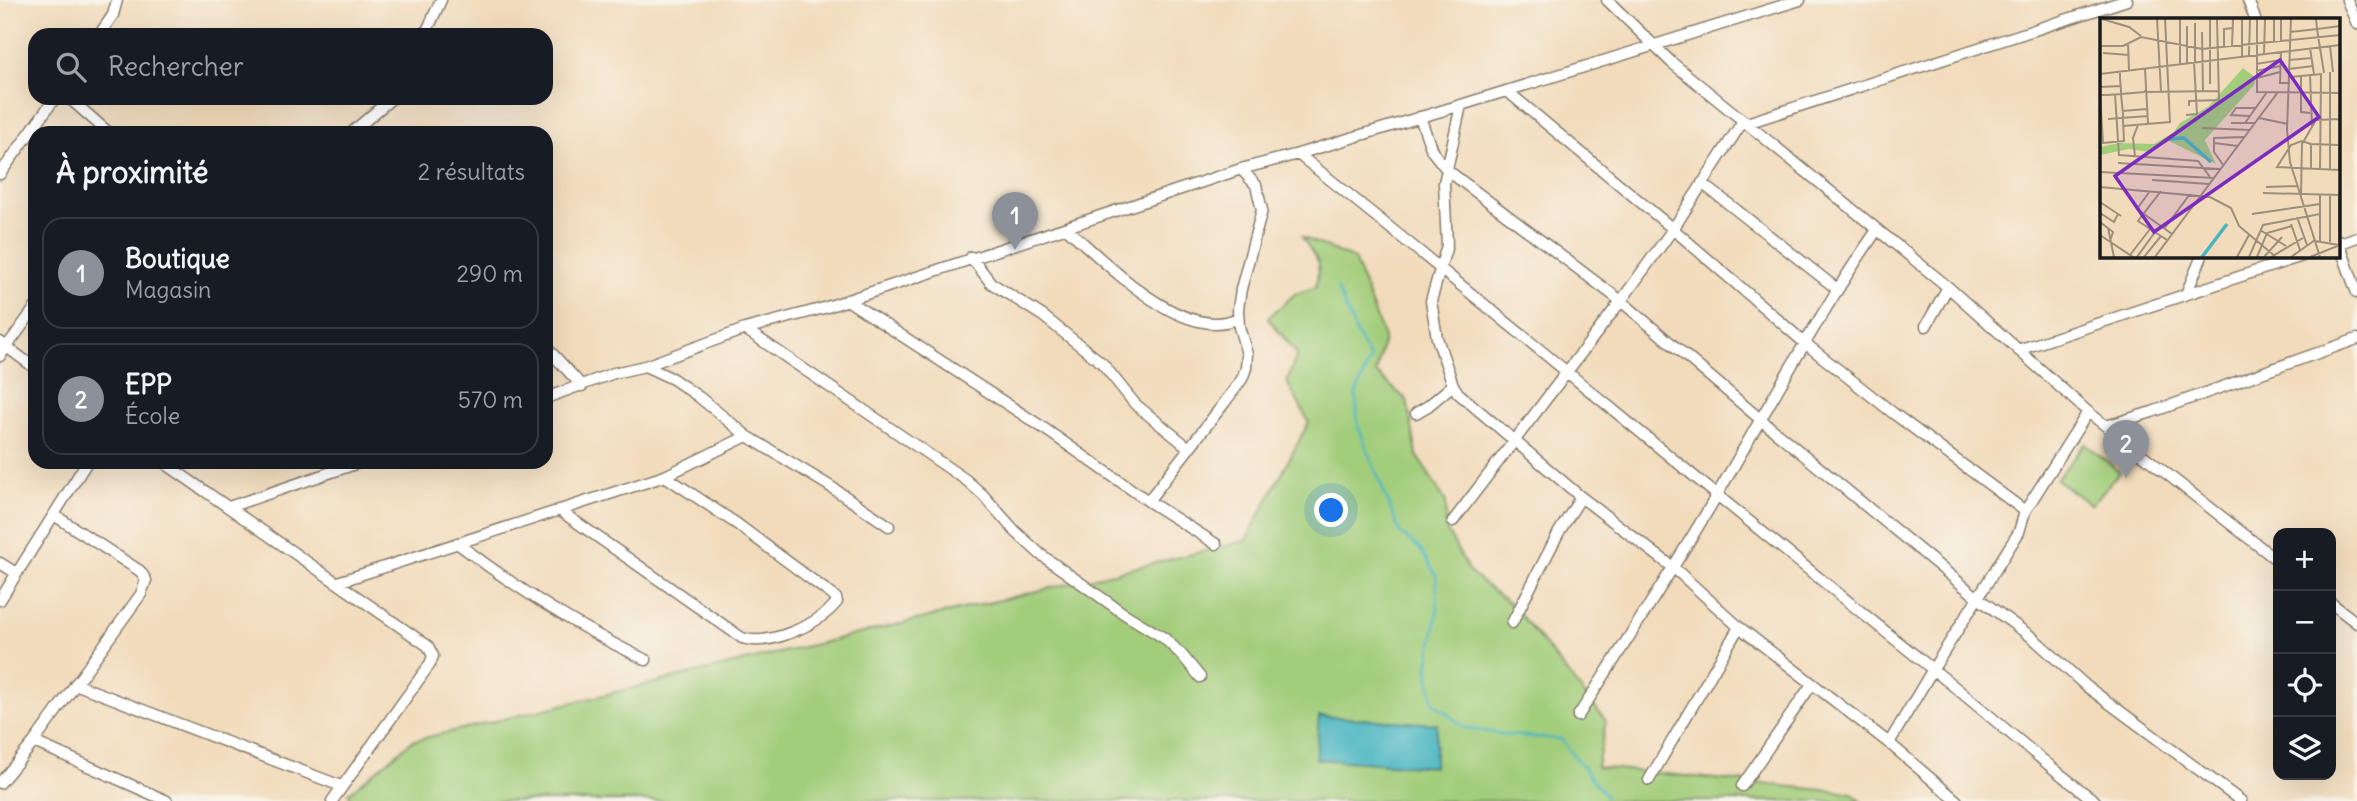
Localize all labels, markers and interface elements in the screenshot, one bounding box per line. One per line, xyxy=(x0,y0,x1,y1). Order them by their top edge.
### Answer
inset map xyxy=(2100,18,2340,257)
search box xyxy=(28,28,553,105)
icon: search xyxy=(52,48,90,86)
text: Rechercher xyxy=(108,50,244,83)
text: À proximité xyxy=(56,153,208,191)
text: 2 résultats xyxy=(418,157,525,186)
pin: 1 xyxy=(992,192,1038,250)
text: Boutique xyxy=(125,242,230,275)
text: 1 xyxy=(76,259,86,288)
text: 290 m xyxy=(456,259,523,288)
text: Magasin xyxy=(125,275,211,304)
text: EPP xyxy=(125,368,172,401)
text: 2 xyxy=(75,385,87,414)
text: 570 m xyxy=(458,385,523,414)
text: École xyxy=(125,401,180,430)
pin: 2 xyxy=(2103,420,2149,478)
your location xyxy=(1314,493,1348,527)
map controls xyxy=(2273,528,2336,780)
button: + xyxy=(2273,528,2336,591)
button: − xyxy=(2273,591,2336,654)
button: locate xyxy=(2273,654,2336,717)
button: layers xyxy=(2273,717,2336,780)

